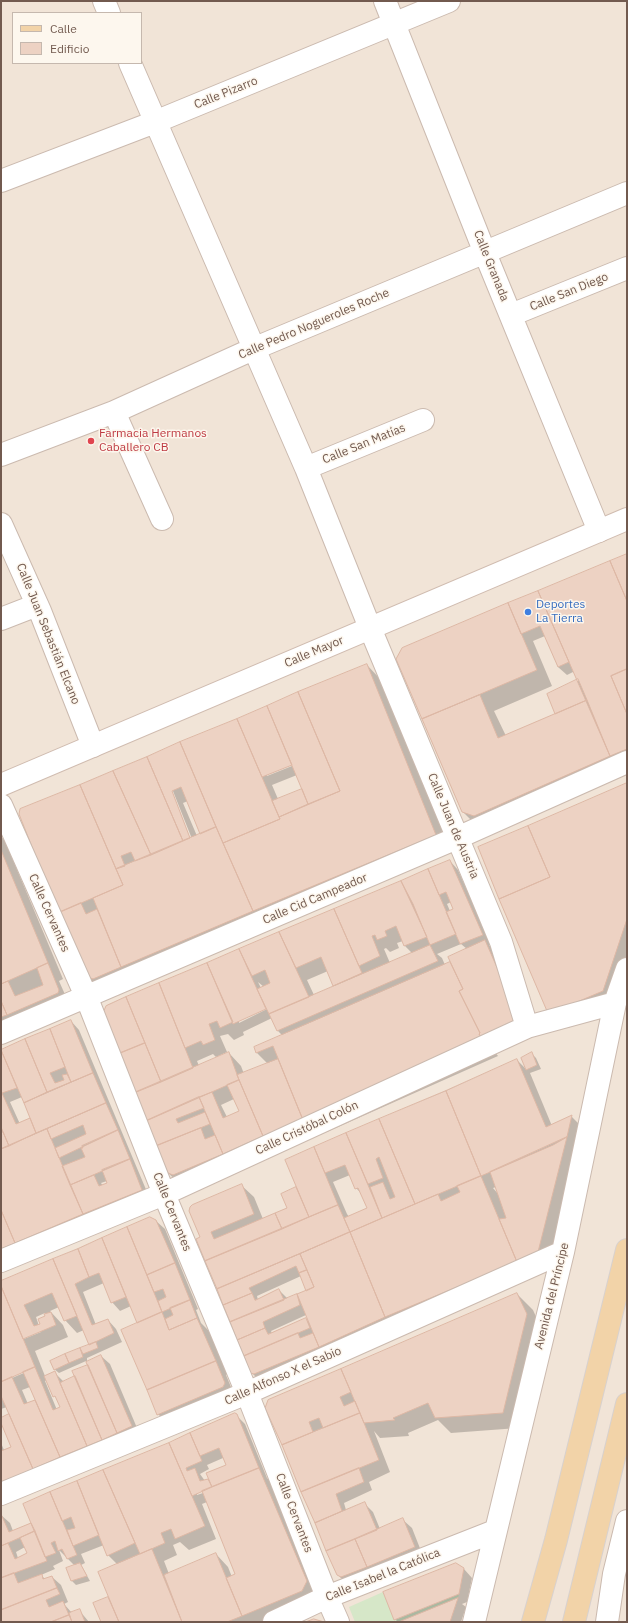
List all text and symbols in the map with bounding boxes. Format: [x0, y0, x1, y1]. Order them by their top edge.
legend [12, 12, 142, 64]
text: Calle [50, 21, 77, 36]
text: Edificio [50, 41, 89, 56]
street label: Calle Pizarro [192, 74, 260, 112]
street label: Calle Granada [470, 228, 512, 304]
street label: Calle San Diego [528, 270, 610, 314]
street label: Calle Pedro Nogueroles Roche [236, 286, 392, 362]
street label: Calle San Matías [320, 421, 408, 467]
place label: Farmacia Hermanos Caballero CB [99, 427, 207, 455]
marker: Farmacia Hermanos Caballero CB [86, 436, 96, 446]
street label: Calle Juan Sebastián Elcano [13, 561, 83, 707]
place label: Deportes La Tierra [536, 598, 585, 626]
marker: Deportes La Tierra [523, 607, 533, 617]
street label: Calle Mayor [282, 633, 346, 671]
street label: Calle Juan de Austria [424, 771, 482, 881]
street label: Calle Cid Campeador [260, 870, 370, 928]
street label: Calle Cervantes [25, 872, 73, 954]
street label: Calle Cristóbal Colón [253, 1098, 361, 1158]
street label: Calle Cervantes [150, 1170, 194, 1254]
street label: Avenida del Príncipe [532, 1241, 572, 1351]
street label: Calle Alfonso X el Sabio [222, 1344, 344, 1408]
street label: Calle Cervantes [272, 1471, 316, 1555]
street label: Calle Isabel la Católica [324, 1545, 442, 1605]

